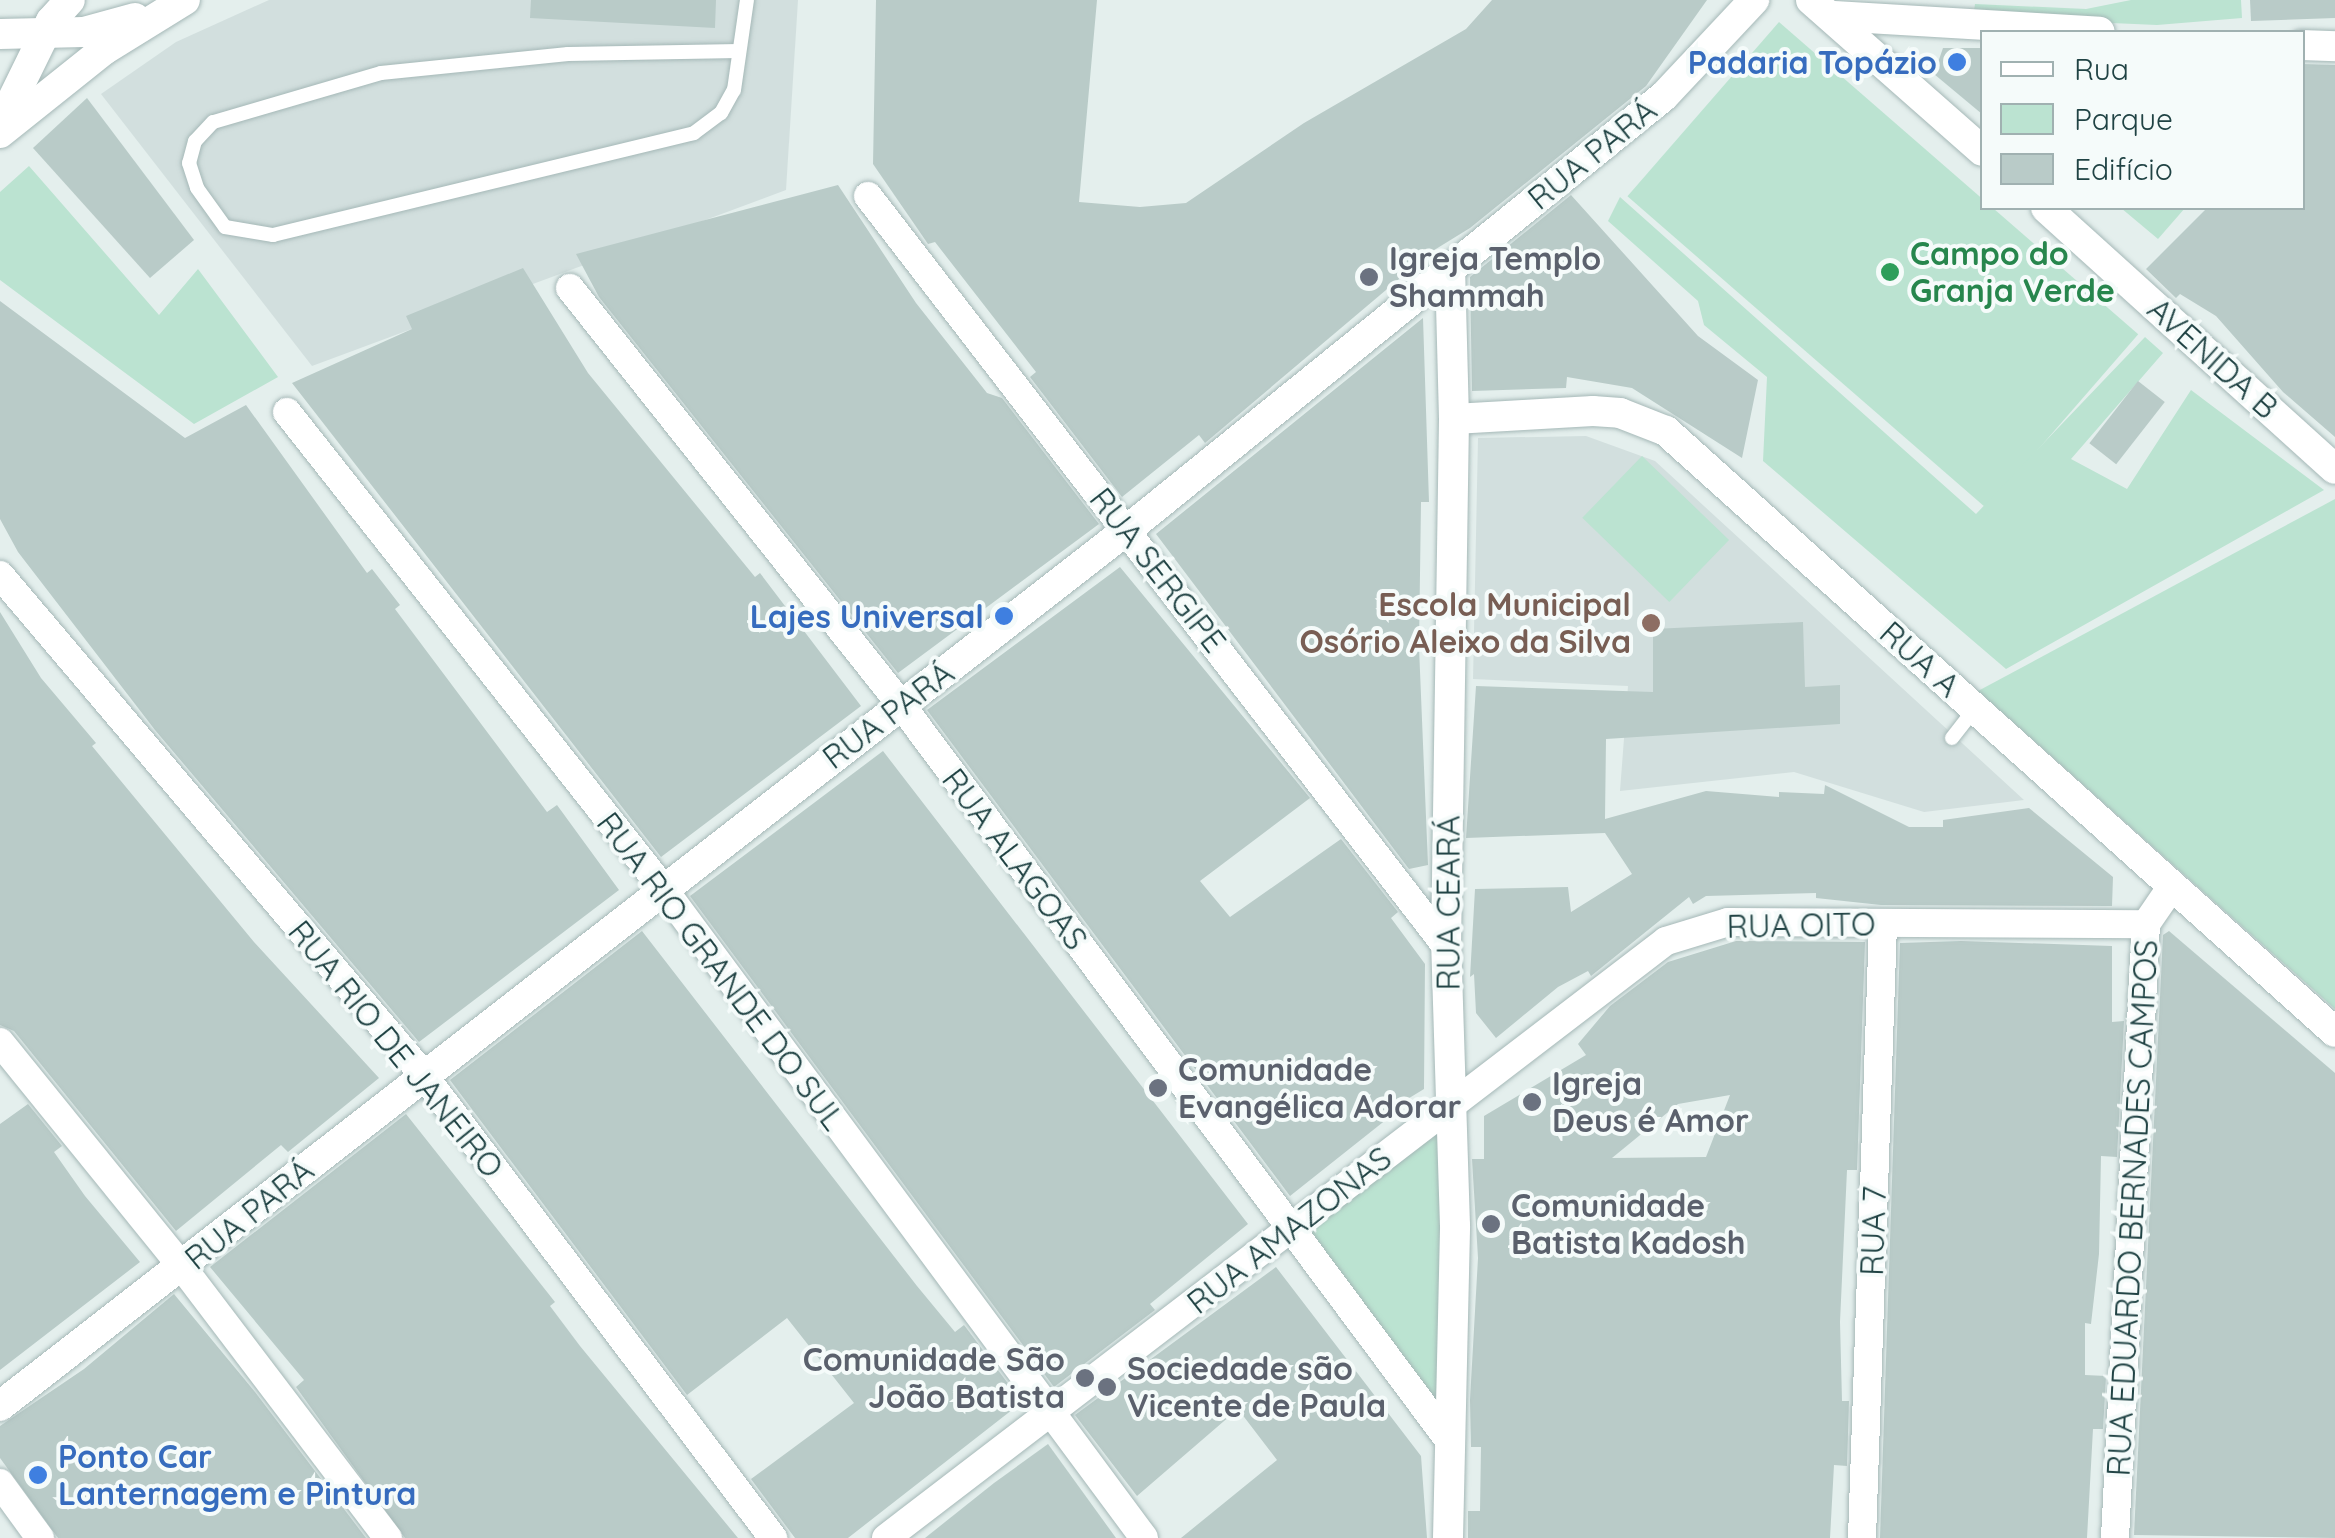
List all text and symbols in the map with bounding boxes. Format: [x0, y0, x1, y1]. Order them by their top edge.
legend [1980, 30, 2305, 210]
place label: Padaria Topázio [1688, 43, 1937, 81]
text: Rua [2074, 50, 2129, 88]
marker: Padaria Topázio [1946, 51, 1968, 73]
street label: RUA PARÁ [1520, 91, 1664, 217]
text: Parque [2074, 100, 2173, 138]
text: Edifício [2074, 150, 2173, 188]
place label: Campo do Granja Verde [1910, 235, 2115, 310]
place label: Igreja Templo Shammah [1389, 240, 1601, 315]
marker: Campo do Granja Verde [1879, 261, 1901, 283]
marker: Igreja Templo Shammah [1358, 266, 1380, 288]
street label: AVENIDA B [2140, 290, 2286, 426]
street label: RUA SERGIPE [1082, 480, 1234, 660]
place label: Escola Municipal Osório Aleixo da Silva [1300, 586, 1631, 661]
place label: Lajes Universal [750, 597, 984, 635]
marker: Lajes Universal [993, 605, 1015, 627]
marker: Escola Municipal Osório Aleixo da Silva [1640, 612, 1662, 634]
street label: RUA A [1872, 613, 1968, 705]
street label: RUA PARÁ [815, 653, 961, 777]
street label: RUA ALAGOAS [934, 761, 1096, 957]
street label: RUA RIO GRANDE DO SUL [589, 805, 853, 1137]
street label: RUA CEARÁ [1429, 815, 1467, 991]
street label: RUA OITO [1726, 905, 1876, 945]
street label: RUA RIO DE JANEIRO [281, 913, 511, 1185]
street label: RUA EDUARDO BERNADES CAMPOS [2099, 939, 2165, 1477]
place label: Comunidade Evangélica Adorar [1178, 1051, 1461, 1126]
place label: Igreja Deus é Amor [1552, 1065, 1749, 1140]
marker: Comunidade Evangélica Adorar [1147, 1077, 1169, 1099]
marker: Igreja Deus é Amor [1521, 1091, 1543, 1113]
street label: RUA AMAZONAS [1179, 1139, 1399, 1321]
street label: RUA PARÁ [177, 1151, 321, 1277]
street label: RUA 7 [1852, 1186, 1894, 1276]
place label: Comunidade Batista Kadosh [1511, 1187, 1746, 1262]
marker: Comunidade Batista Kadosh [1480, 1213, 1502, 1235]
place label: Comunidade São João Batista [803, 1341, 1065, 1416]
place label: Sociedade são Vicente de Paula [1127, 1350, 1386, 1425]
marker: Comunidade São João Batista [1074, 1367, 1096, 1389]
marker: Sociedade são Vicente de Paula [1096, 1376, 1118, 1398]
place label: Ponto Car Lanternagem e Pintura [58, 1438, 416, 1513]
marker: Ponto Car Lanternagem e Pintura [27, 1464, 49, 1486]

